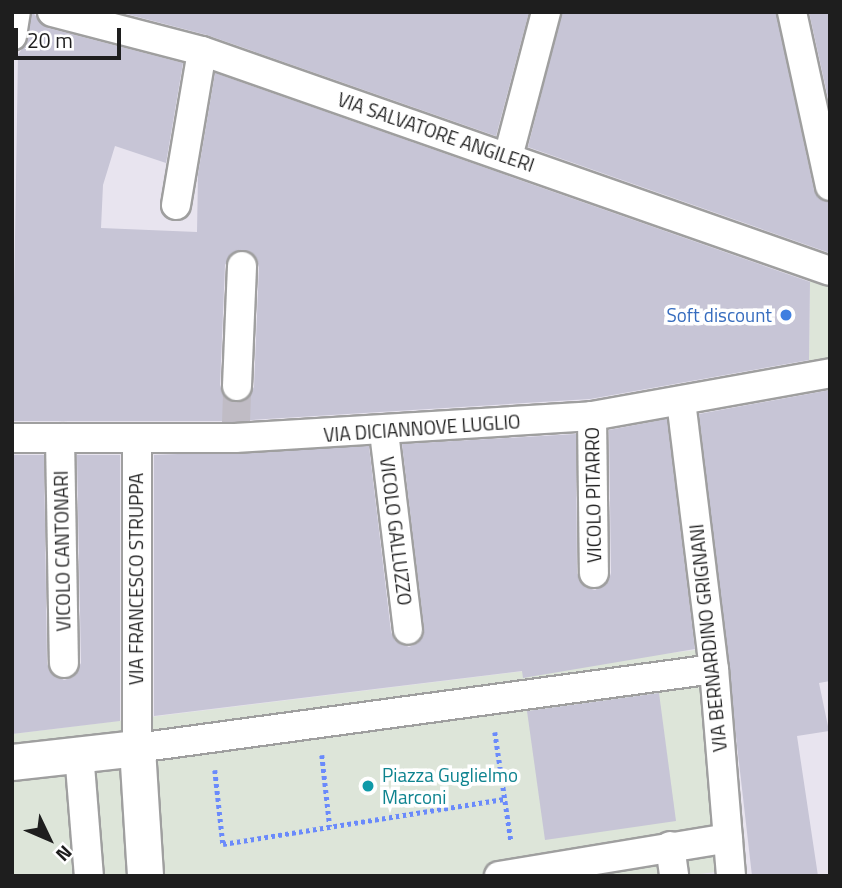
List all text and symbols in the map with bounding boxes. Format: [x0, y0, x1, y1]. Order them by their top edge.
scale bar [18, 14, 124, 58]
text: 20 m [27, 24, 73, 56]
street label: VIA SALVATORE ANGILERI [335, 88, 537, 176]
place label: Soft discount [666, 304, 772, 326]
marker: Soft discount [778, 307, 794, 323]
street label: VIA DICIANNOVE LUGLIO [323, 410, 521, 446]
street label: VICOLO PITARRO [580, 427, 606, 563]
street label: VICOLO GALLUZZO [376, 455, 416, 607]
street label: VICOLO CANTONARI [49, 470, 75, 632]
street label: VIA FRANCESCO STRUPPA [125, 473, 147, 685]
street label: VIA BERNARDINO GRIGNANI [685, 523, 731, 753]
place label: Piazza Guglielmo Marconi [382, 764, 518, 808]
marker: Piazza Guglielmo Marconi [360, 778, 376, 794]
north arrow [14, 804, 84, 874]
text: N [49, 839, 79, 869]

